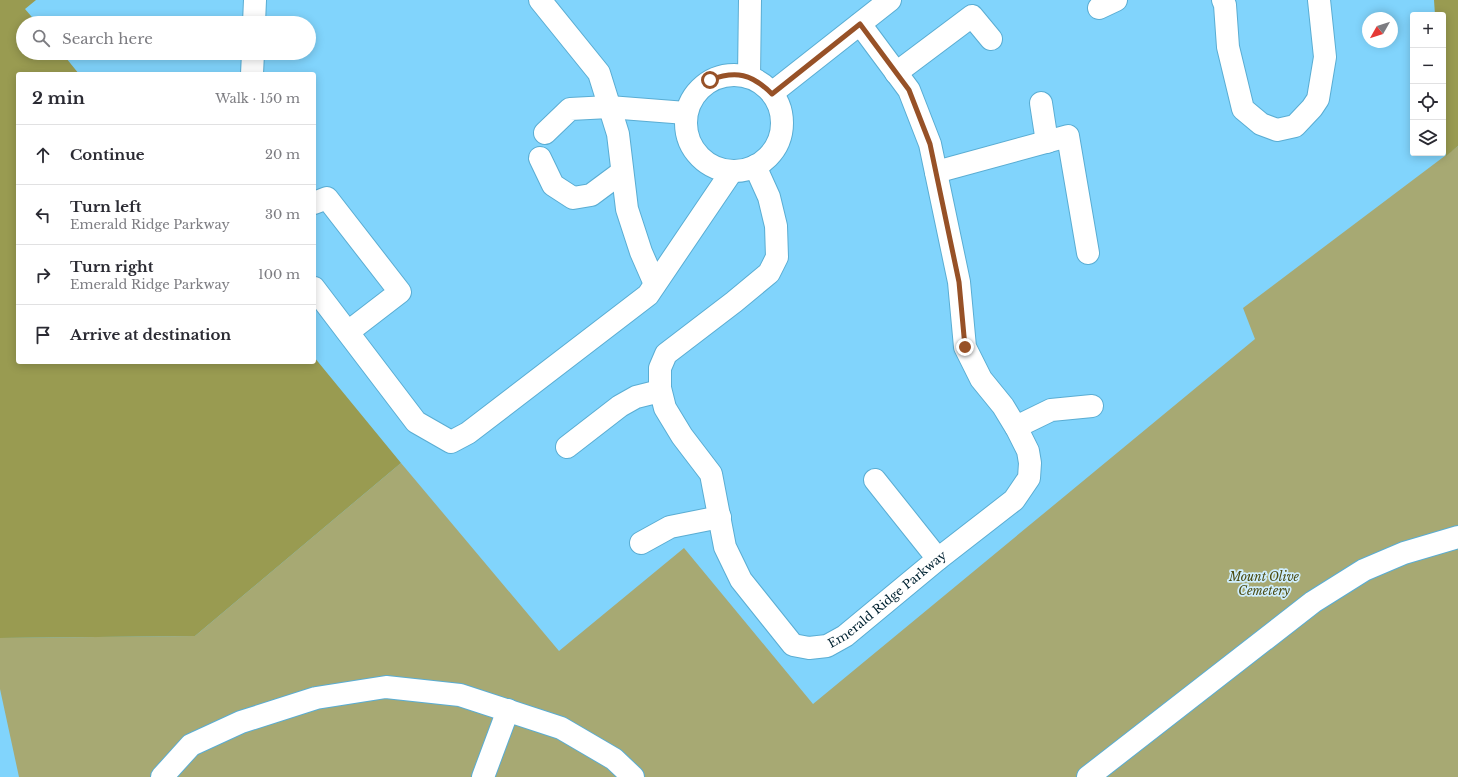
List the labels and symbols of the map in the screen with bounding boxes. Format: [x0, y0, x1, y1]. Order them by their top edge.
north arrow [1362, 12, 1398, 48]
route start [701, 71, 719, 89]
route end [956, 338, 974, 356]
street label: Emerald Ridge Parkway [825, 547, 949, 651]
park label: Mount Olive Cemetery [1228, 569, 1300, 598]

